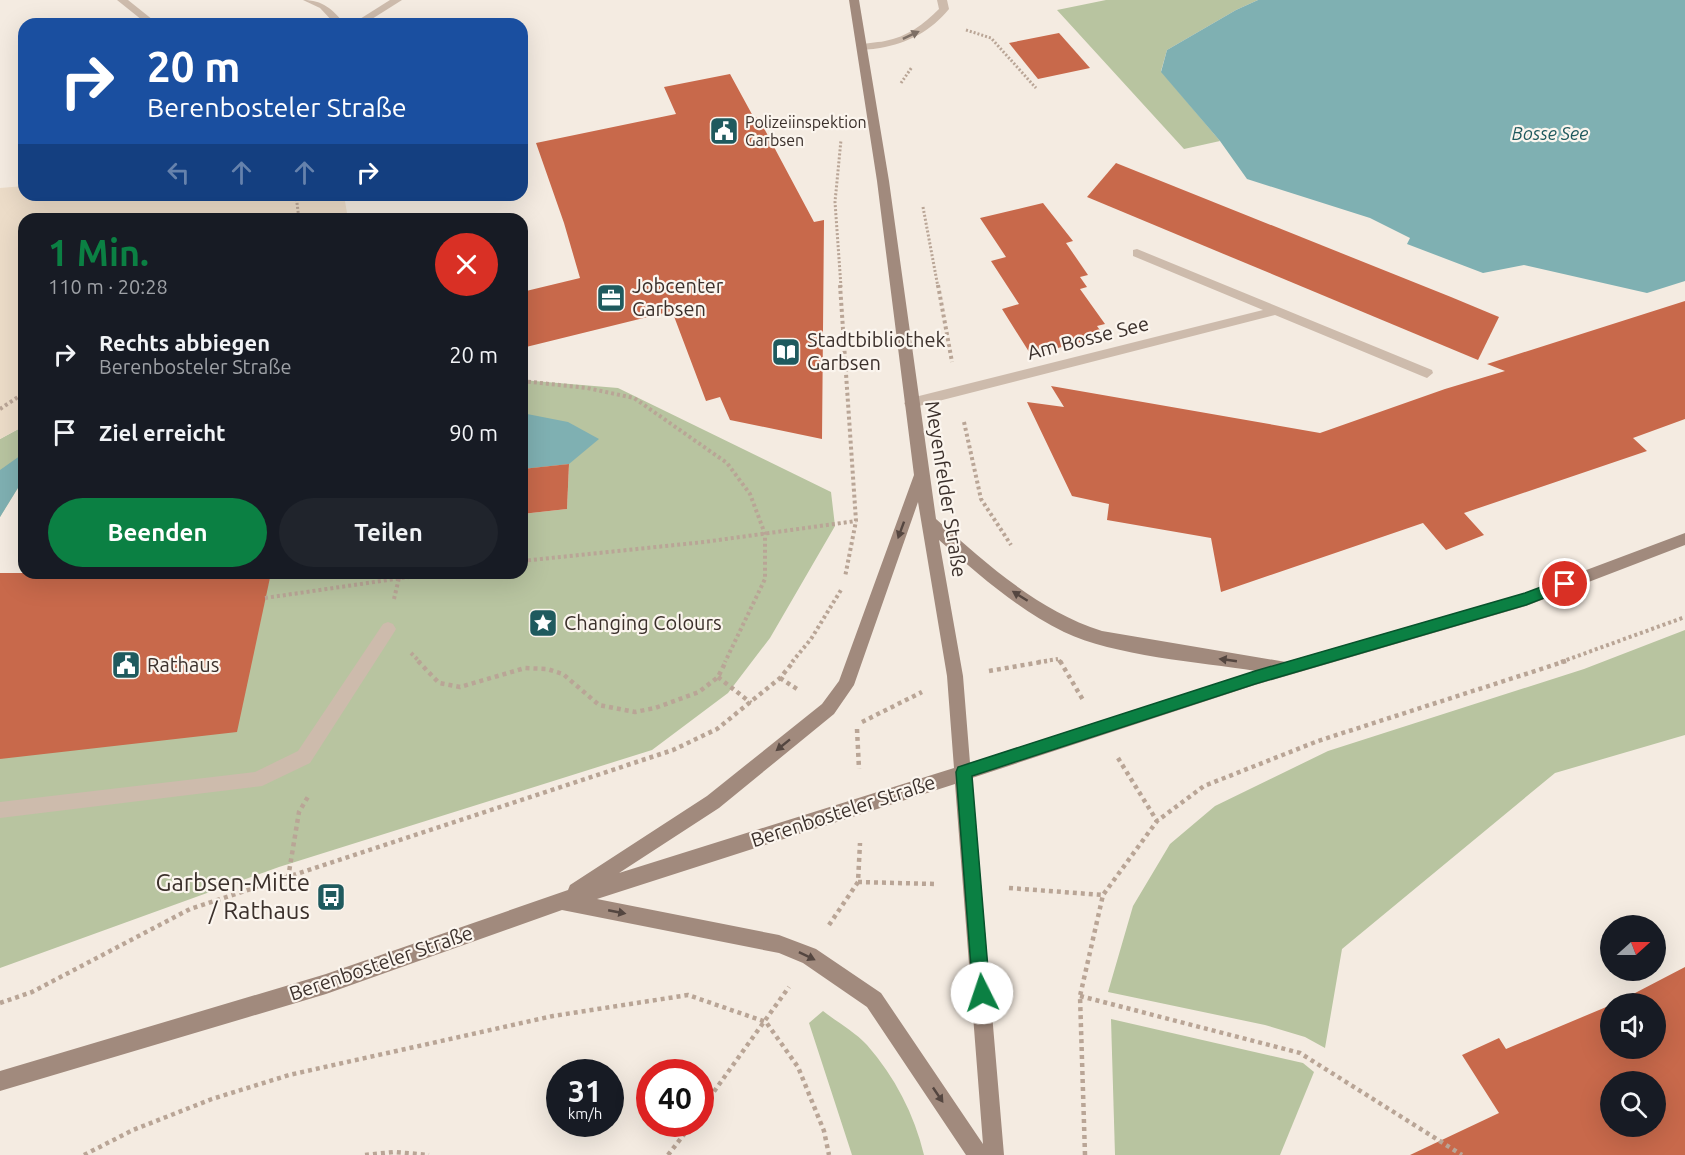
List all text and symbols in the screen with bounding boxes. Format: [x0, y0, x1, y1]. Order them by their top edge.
one-way arrow [903, 30, 920, 39]
icon: right [48, 42, 126, 120]
text: 20 m [147, 43, 241, 90]
text: Berenbosteler Straße [147, 92, 407, 122]
place label: Polizeiinspektion Garbsen [745, 113, 867, 149]
public building icon: Polizeiinspektion Garbsen [708, 115, 740, 147]
water label: Bosse See [1512, 123, 1588, 143]
icon: left [162, 156, 195, 189]
icon: ahead [225, 156, 258, 189]
icon: ahead [288, 156, 321, 189]
icon: right [351, 156, 384, 189]
text: 1 Min. [48, 232, 149, 273]
button: close [435, 233, 498, 296]
place label: Jobcenter Garbsen [632, 274, 724, 320]
text: 110 m · 20:28 [48, 275, 168, 298]
office icon: Jobcenter Garbsen [595, 282, 627, 314]
street label: Am Bosse See [1025, 311, 1151, 364]
place label: Stadtbibliothek Garbsen [807, 328, 946, 374]
text: Rechts abbiegen [99, 330, 270, 355]
library icon: Stadtbibliothek Garbsen [770, 336, 802, 368]
icon: right [48, 338, 81, 371]
text: 20 m [449, 342, 498, 367]
text: Berenbosteler Straße [99, 355, 291, 378]
street label: Meyenfelder Straße [921, 399, 972, 579]
icon: arrive [48, 416, 81, 449]
text: Ziel erreicht [99, 420, 226, 445]
text: 90 m [449, 420, 498, 445]
button: Beenden [48, 498, 267, 567]
button: Teilen [279, 498, 498, 567]
one-way arrow [895, 521, 905, 539]
pin [1539, 558, 1590, 609]
icon: arrive [1548, 567, 1581, 600]
one-way arrow [1011, 591, 1028, 602]
place icon: Changing Colours [527, 607, 559, 639]
place label: Changing Colours [564, 611, 722, 634]
public building icon: Rathaus [110, 649, 142, 681]
place label: Rathaus [147, 653, 219, 676]
one-way arrow [1219, 655, 1238, 664]
one-way arrow [775, 739, 791, 752]
street label: Berenbosteler Straße [748, 770, 938, 851]
place label: Garbsen-Mitte / Rathaus [156, 869, 310, 924]
bus stop icon: Garbsen-Mitte / Rathaus [315, 881, 347, 913]
one-way arrow [608, 908, 627, 917]
north arrow [1600, 915, 1666, 981]
map controls [1600, 915, 1666, 1137]
street label: Berenbosteler Straße [286, 920, 476, 1005]
one-way arrow [798, 951, 815, 960]
position arrow [950, 961, 1014, 1025]
button: sound [1600, 993, 1666, 1059]
speed limit sign: 40 [636, 1059, 714, 1137]
button: search [1600, 1071, 1666, 1137]
text: 31 [568, 1074, 602, 1108]
one-way arrow [932, 1087, 943, 1103]
text: km/h [568, 1105, 602, 1122]

